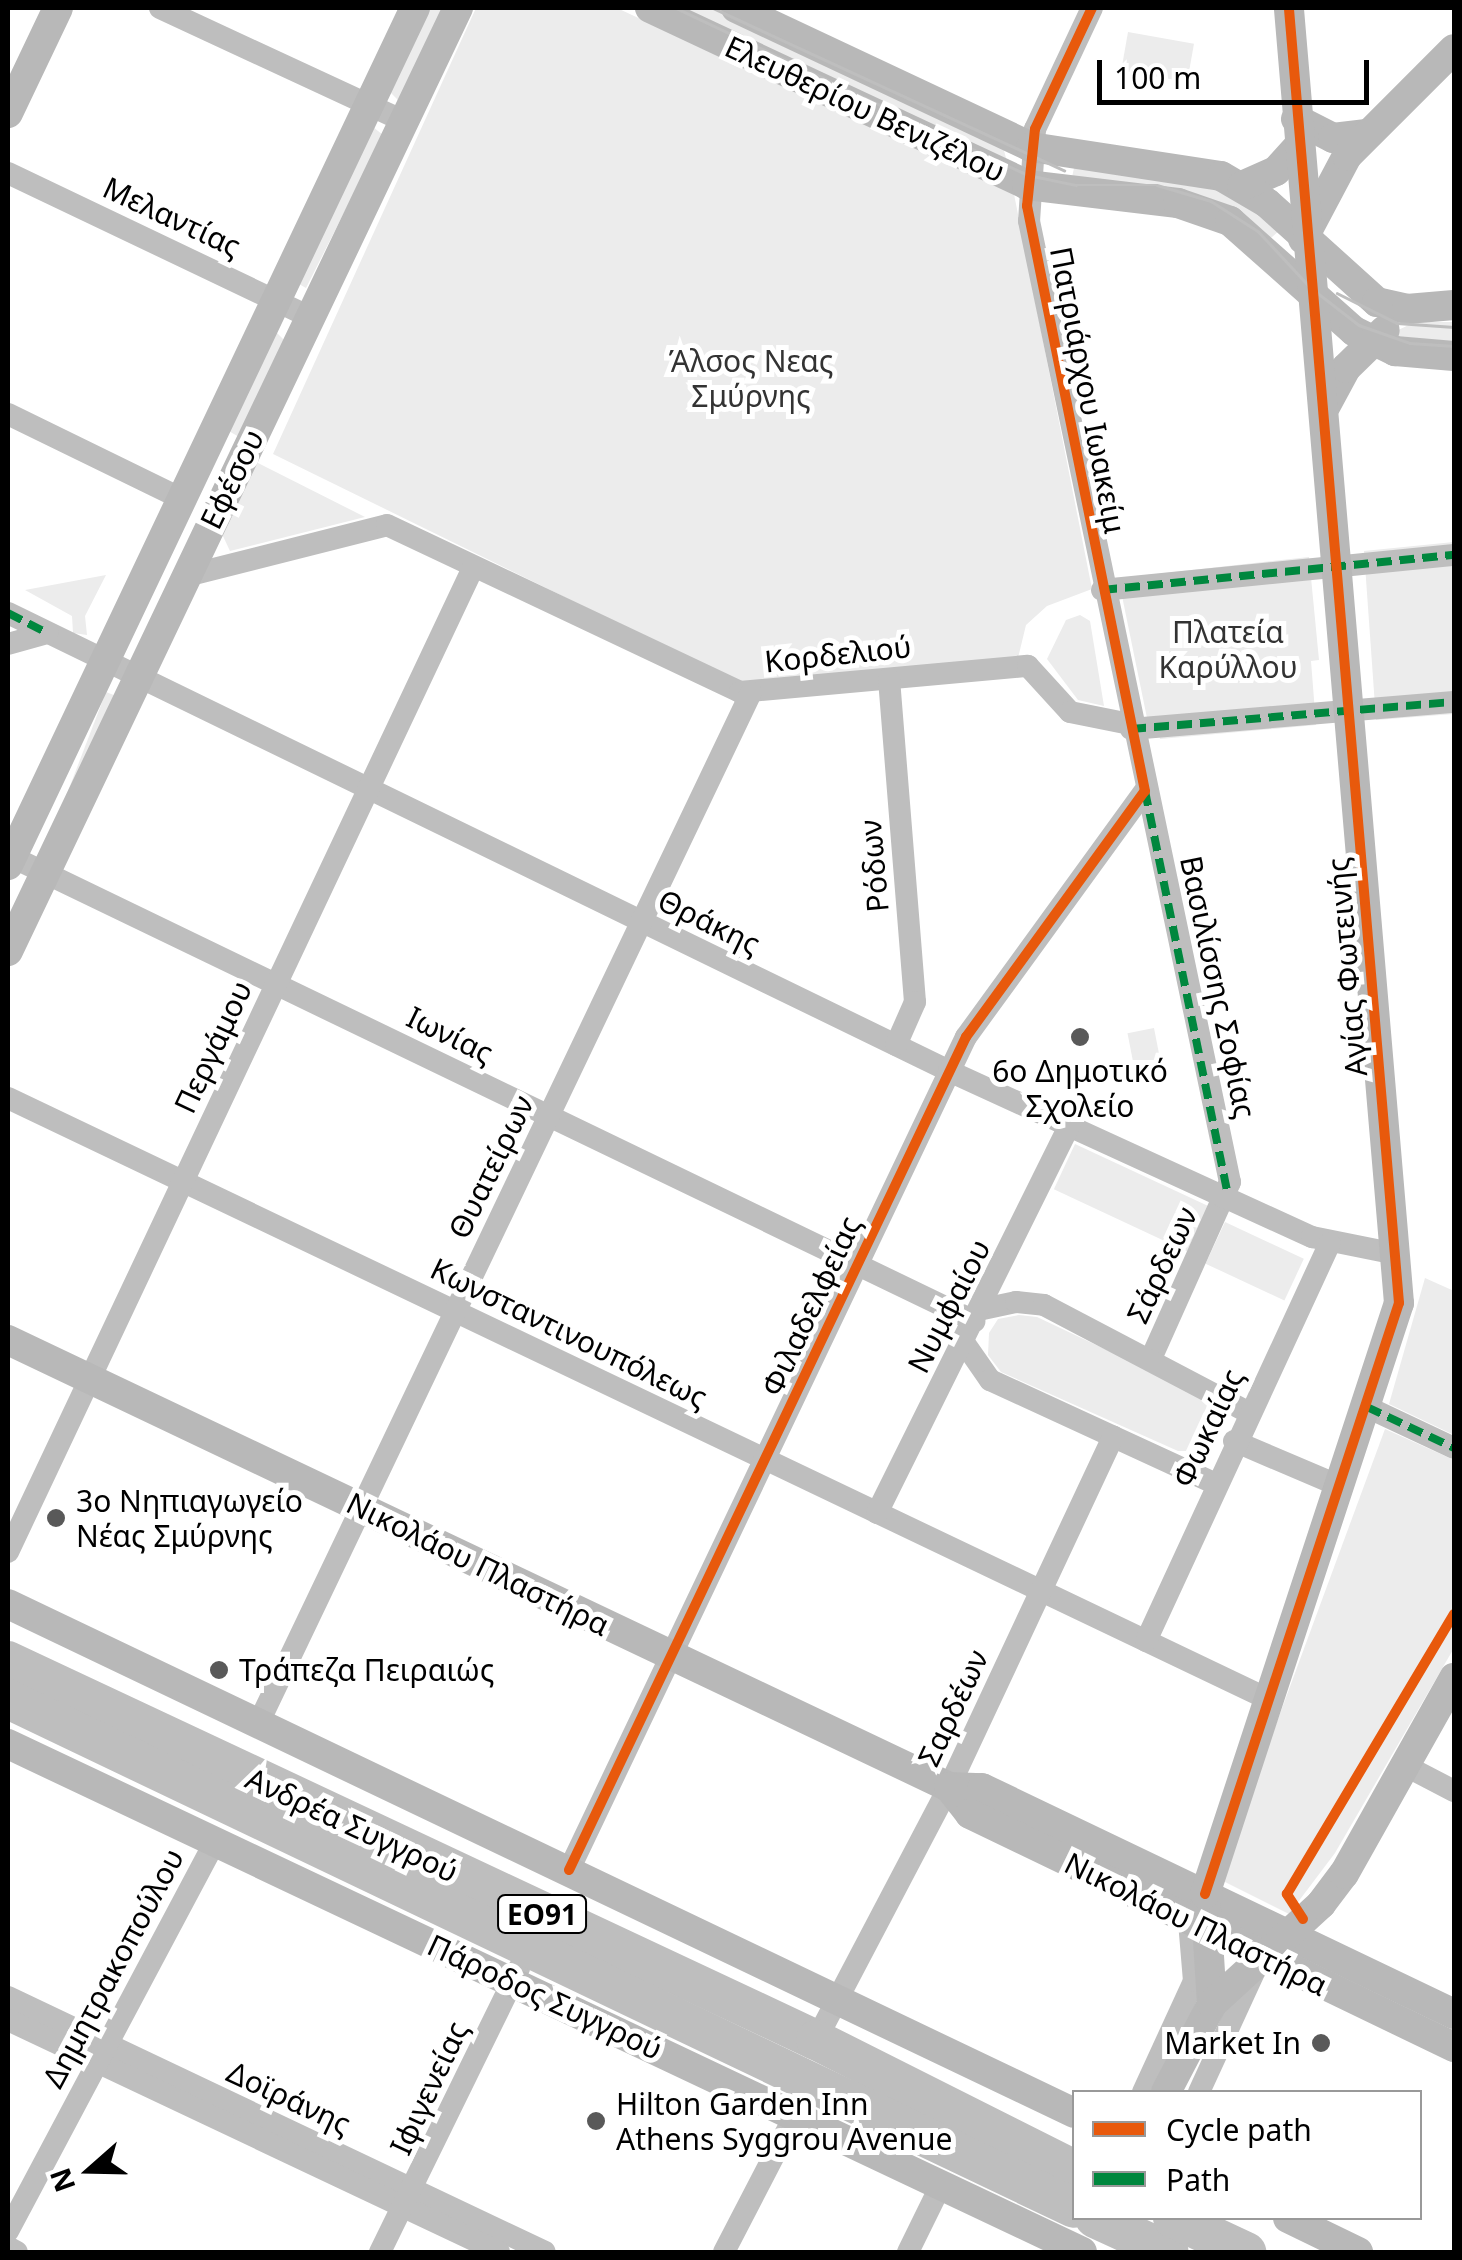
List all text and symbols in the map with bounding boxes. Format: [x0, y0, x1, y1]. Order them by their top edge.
street label: Ελευθερίου Βενιζέλου [719, 28, 1011, 190]
scale bar [1102, 40, 1374, 102]
text: 100 m [1114, 57, 1201, 98]
street label: Μελαντίας [97, 169, 247, 265]
street label: Πατριάρχου Ιωακείμ [1043, 244, 1133, 536]
park label: Άλσος Νεας Σμύρνης [669, 343, 833, 414]
street label: Εφέσου [193, 423, 271, 535]
park label: Πλατεία Καρύλλου [1158, 614, 1298, 684]
street label: Κορδελιού [763, 628, 913, 680]
street label: Ρόδων [852, 818, 896, 914]
street label: Βασιλίσσης Σοφίας [1173, 852, 1263, 1122]
street label: Αγίας Φωτεινής [1319, 856, 1375, 1078]
street label: Θράκης [652, 882, 766, 962]
street label: Περγάμου [167, 975, 259, 1119]
street label: Ιωνίας [401, 999, 499, 1071]
marker: 6ο Δημοτικό Σχολείο [1069, 1026, 1091, 1048]
place label: 6ο Δημοτικό Σχολείο [992, 1053, 1168, 1124]
street label: Θυατείρων [441, 1090, 541, 1244]
street label: Σάρδεων [1119, 1201, 1205, 1329]
street label: Φιλαδελφείας [754, 1210, 868, 1402]
street label: Νυμφαίου [900, 1233, 998, 1379]
street label: Κωνσταντινουπόλεως [425, 1250, 713, 1416]
street label: Φωκαίας [1165, 1363, 1251, 1493]
place label: 3ο Νηπιαγωγείο Νέας Σμύρνης [76, 1483, 303, 1554]
street label: Νικολάου Πλαστήρα [341, 1485, 615, 1643]
marker: 3ο Νηπιαγωγείο Νέας Σμύρνης [45, 1507, 67, 1529]
street label: Σαρδέων [910, 1644, 996, 1772]
place label: Τράπεζα Πειραιώς [239, 1652, 494, 1688]
marker: Τράπεζα Πειραιώς [208, 1659, 230, 1681]
street label: Ανδρέα Συγγρού [240, 1760, 464, 1890]
street label: Δημητρακοπούλου [35, 1842, 191, 2094]
street label: Νικολάου Πλαστήρα [1059, 1845, 1333, 2003]
road number: ΕΟ91 [497, 1891, 587, 1937]
street label: Πάροδος Συγγρού [422, 1927, 668, 2067]
street label: Ιφιγενείας [383, 2016, 475, 2160]
place label: Market In [1164, 2025, 1301, 2061]
marker: Market In [1310, 2032, 1332, 2054]
street label: Δοϊράνης [222, 2054, 356, 2142]
place label: Hilton Garden Inn Athens Syggrou Avenue [616, 2086, 952, 2156]
legend [1072, 2090, 1422, 2220]
text: Cycle path [1166, 2109, 1312, 2150]
marker: Hilton Garden Inn Athens Syggrou Avenue [585, 2110, 607, 2132]
north arrow [40, 2120, 140, 2220]
text: Path [1166, 2159, 1230, 2200]
text: N [40, 2163, 84, 2197]

